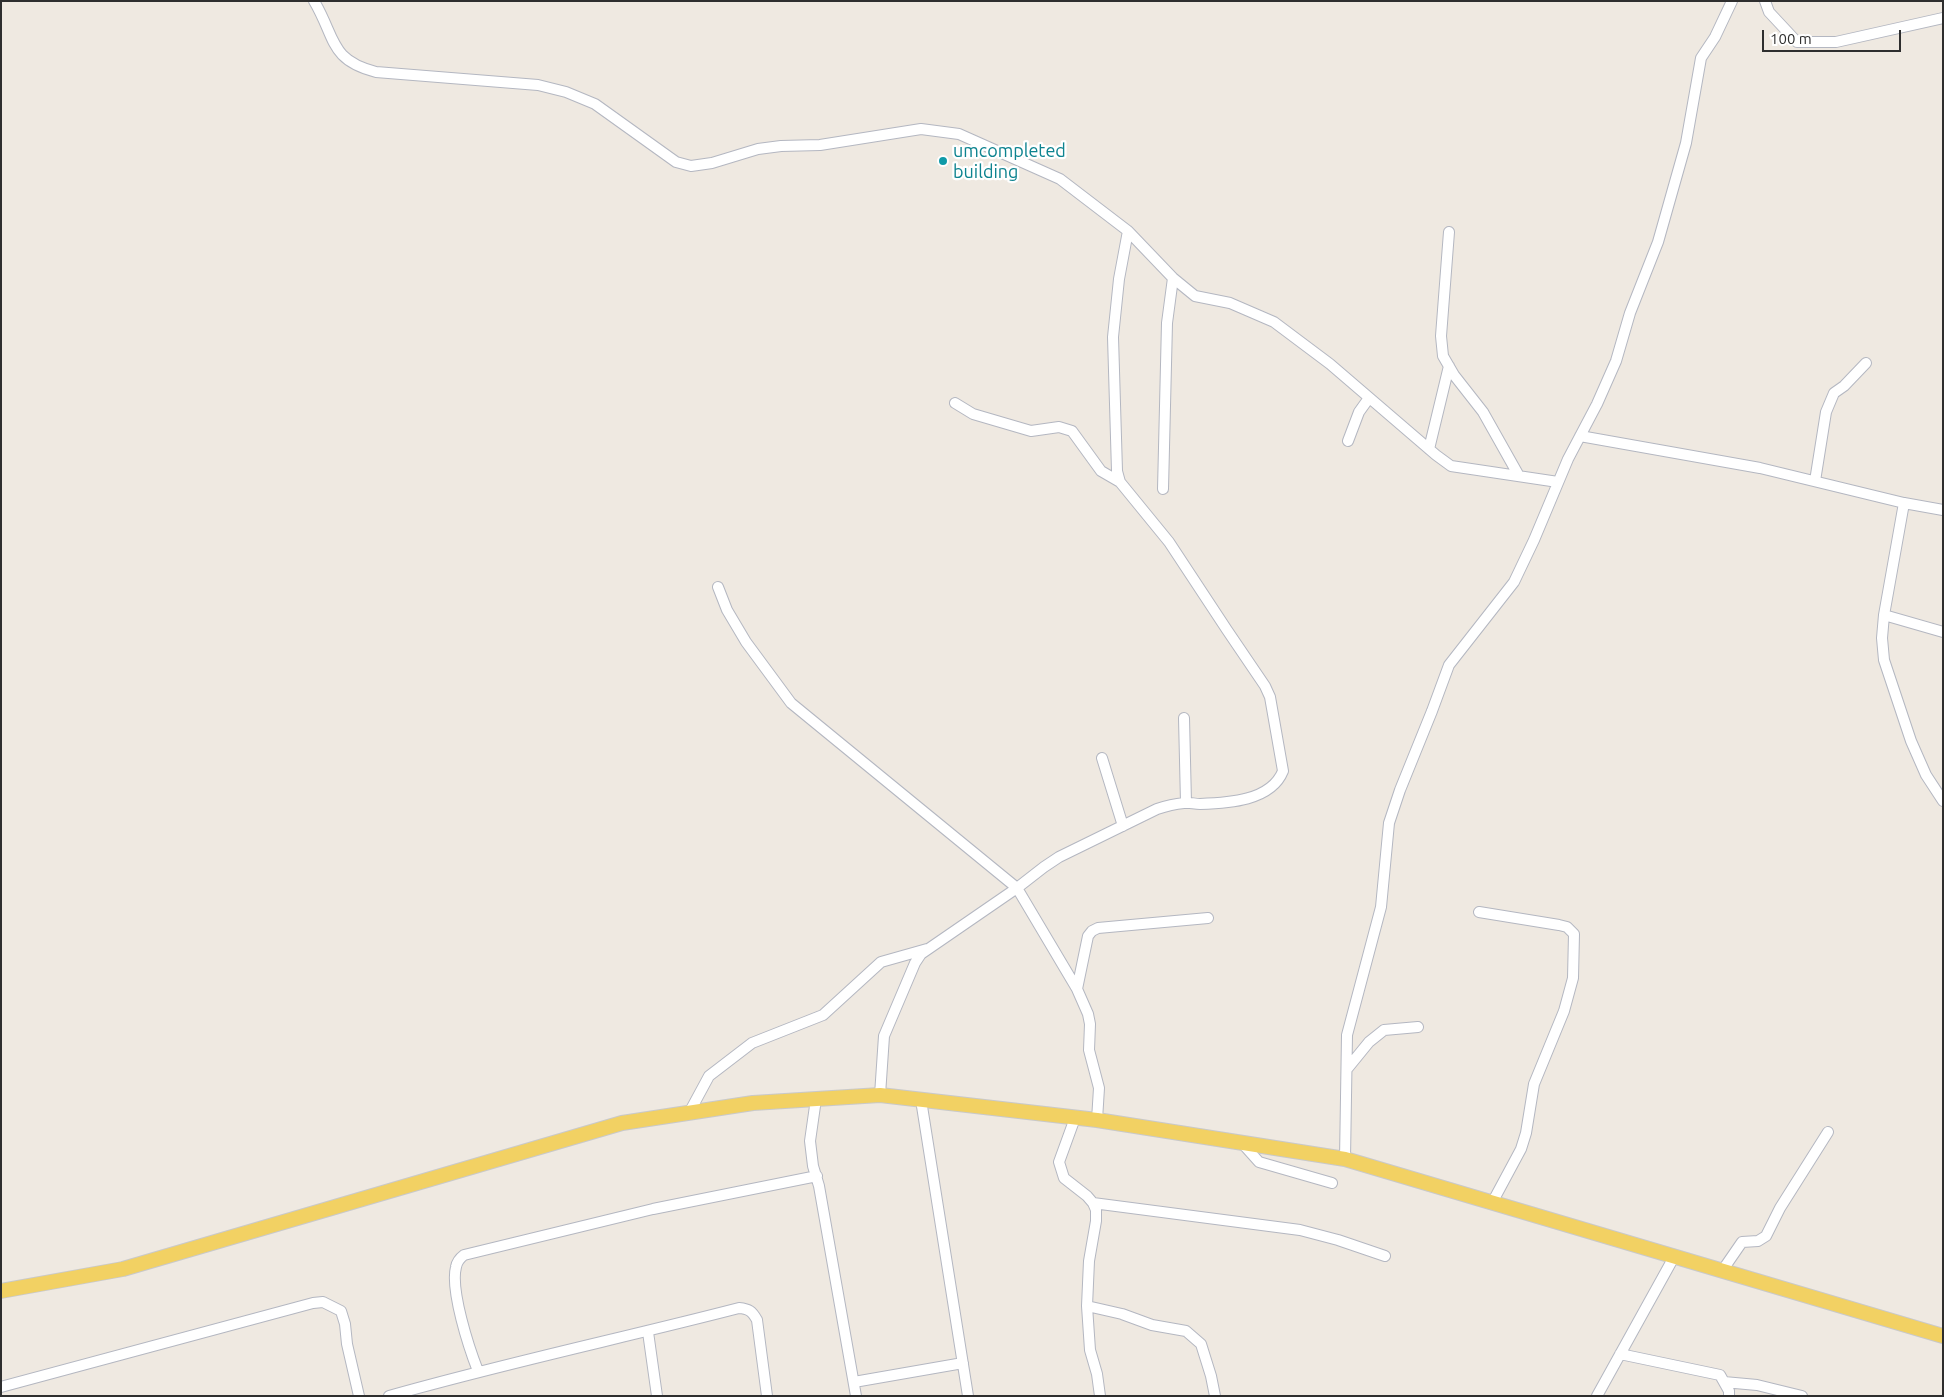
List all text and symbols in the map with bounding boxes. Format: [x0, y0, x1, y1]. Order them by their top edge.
scale bar [1764, 20, 1903, 52]
text: 100 m [1770, 30, 1812, 47]
place label: umcompleted building [953, 140, 1066, 182]
marker: umcompleted building [937, 155, 949, 167]

